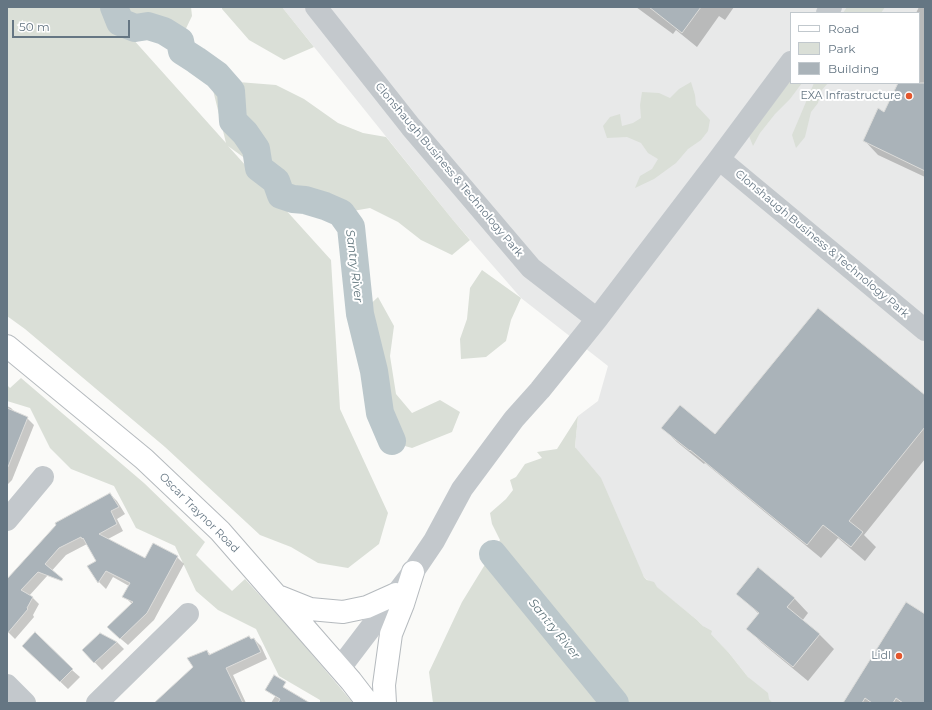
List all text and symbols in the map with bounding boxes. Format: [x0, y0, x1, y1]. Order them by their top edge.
scale bar [14, 12, 132, 38]
legend [790, 12, 920, 84]
text: 50 m [19, 19, 50, 34]
text: Road [828, 21, 859, 36]
text: Park [828, 41, 855, 56]
text: Building [828, 61, 879, 76]
street label: Clonshaugh Business & Technology Park [372, 80, 526, 260]
place label: EXA Infrastructure [800, 89, 901, 103]
marker: EXA Infrastructure [904, 91, 914, 101]
street label: Clonshaugh Business & Technology Park [732, 167, 912, 321]
water label: Santry River [342, 229, 366, 303]
street label: Oscar Traynor Road [156, 470, 242, 556]
water label: Santry River [525, 596, 583, 662]
place label: Lidl [871, 649, 891, 663]
marker: Lidl [894, 651, 904, 661]

